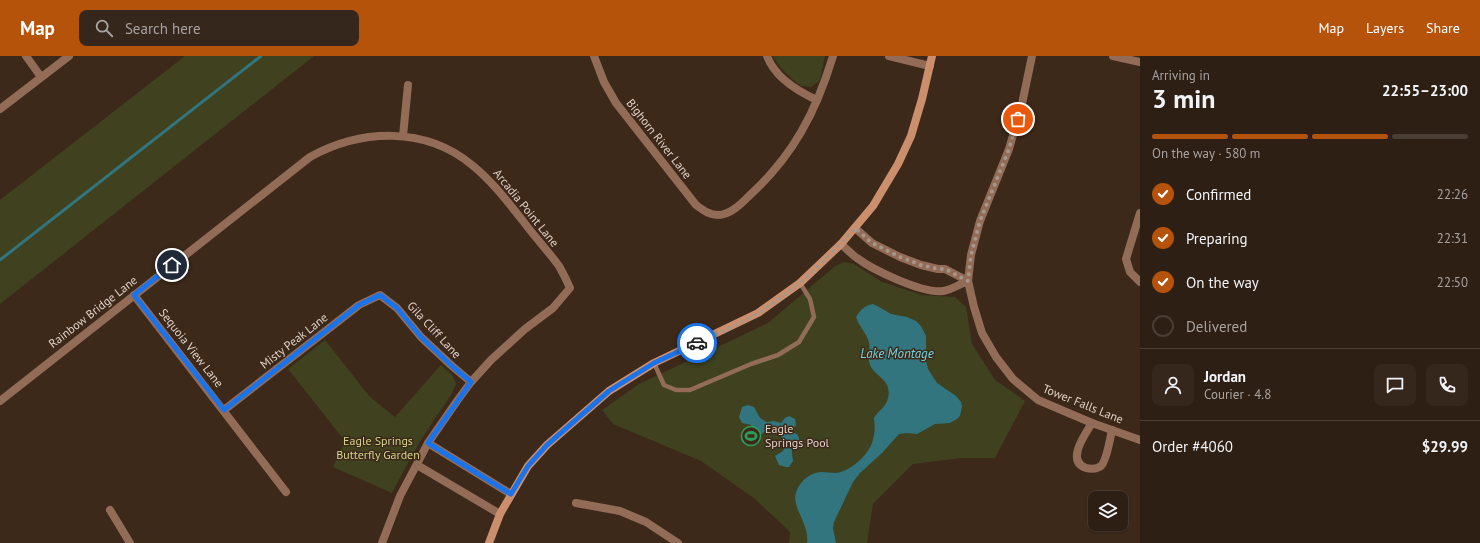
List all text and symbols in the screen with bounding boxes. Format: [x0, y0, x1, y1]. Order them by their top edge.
search box [79, 10, 359, 46]
text: Map [20, 16, 55, 40]
icon: search [93, 17, 115, 39]
text: Search here [125, 19, 201, 38]
text: Map [1318, 19, 1344, 37]
text: Layers [1366, 19, 1404, 37]
text: Share [1426, 19, 1460, 37]
text: Arriving in [1152, 67, 1210, 84]
text: 22:55–23:00 [1382, 81, 1468, 100]
text: 3 min [1152, 82, 1215, 115]
street label: Bighorn River Lane [623, 96, 695, 182]
pin [1001, 102, 1035, 136]
icon: bag [1007, 108, 1029, 130]
text: On the way · 580 m [1152, 145, 1260, 162]
street label: Arcadia Point Lane [490, 166, 562, 250]
icon: check [1152, 183, 1174, 205]
text: Confirmed [1186, 185, 1251, 204]
text: 22:26 [1437, 186, 1468, 203]
icon: check [1152, 227, 1174, 249]
text: Preparing [1186, 229, 1248, 248]
text: 22:31 [1437, 230, 1468, 247]
pin [155, 248, 189, 282]
icon: home [161, 254, 183, 276]
icon: check [1152, 271, 1174, 293]
street label: Rainbow Bridge Lane [45, 272, 140, 351]
text: On the way [1186, 273, 1259, 292]
text: 22:50 [1437, 274, 1468, 291]
street label: Gila Cliff Lane [404, 298, 464, 361]
street label: Sequoia View Lane [156, 305, 227, 390]
street label: Misty Peak Lane [257, 310, 330, 372]
text: Delivered [1186, 317, 1247, 336]
courier [677, 323, 717, 363]
icon: car [686, 332, 708, 354]
water label: Lake Montage [860, 345, 934, 362]
button: person [1152, 364, 1194, 406]
button: chat [1374, 364, 1416, 406]
button: phone [1426, 364, 1468, 406]
text: Jordan [1204, 367, 1246, 386]
street label: Tower Falls Lane [1041, 381, 1126, 427]
text: Courier · 4.8 [1204, 386, 1271, 403]
place label: Eagle Springs Pool [765, 421, 830, 450]
sports icon: Eagle Springs Pool [740, 425, 762, 447]
park label: Eagle Springs Butterfly Garden [336, 433, 420, 462]
text: Order #4060 [1152, 437, 1233, 456]
text: $29.99 [1422, 437, 1468, 456]
map controls [1088, 491, 1128, 531]
button: layers [1088, 491, 1128, 531]

